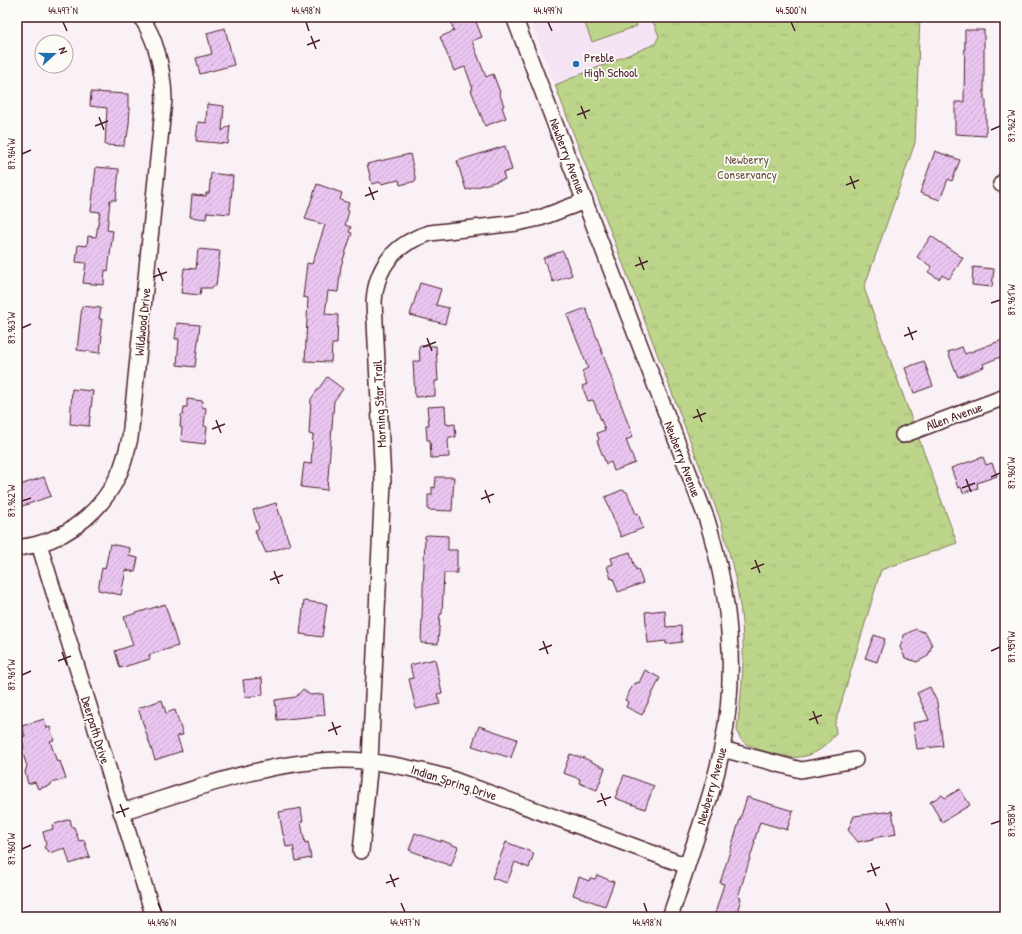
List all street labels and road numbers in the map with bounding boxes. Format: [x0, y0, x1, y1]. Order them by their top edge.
street label: Newberry Avenue [545, 115, 591, 197]
street label: Wildwood Drive [129, 287, 155, 357]
street label: Morning Star Trail [368, 359, 390, 448]
street label: Allen Avenue [923, 397, 985, 435]
street label: Newberry Avenue [660, 418, 706, 500]
street label: Deerpath Drive [77, 694, 115, 766]
street label: Newberry Avenue [691, 745, 731, 827]
street label: Indian Spring Drive [409, 760, 499, 804]

